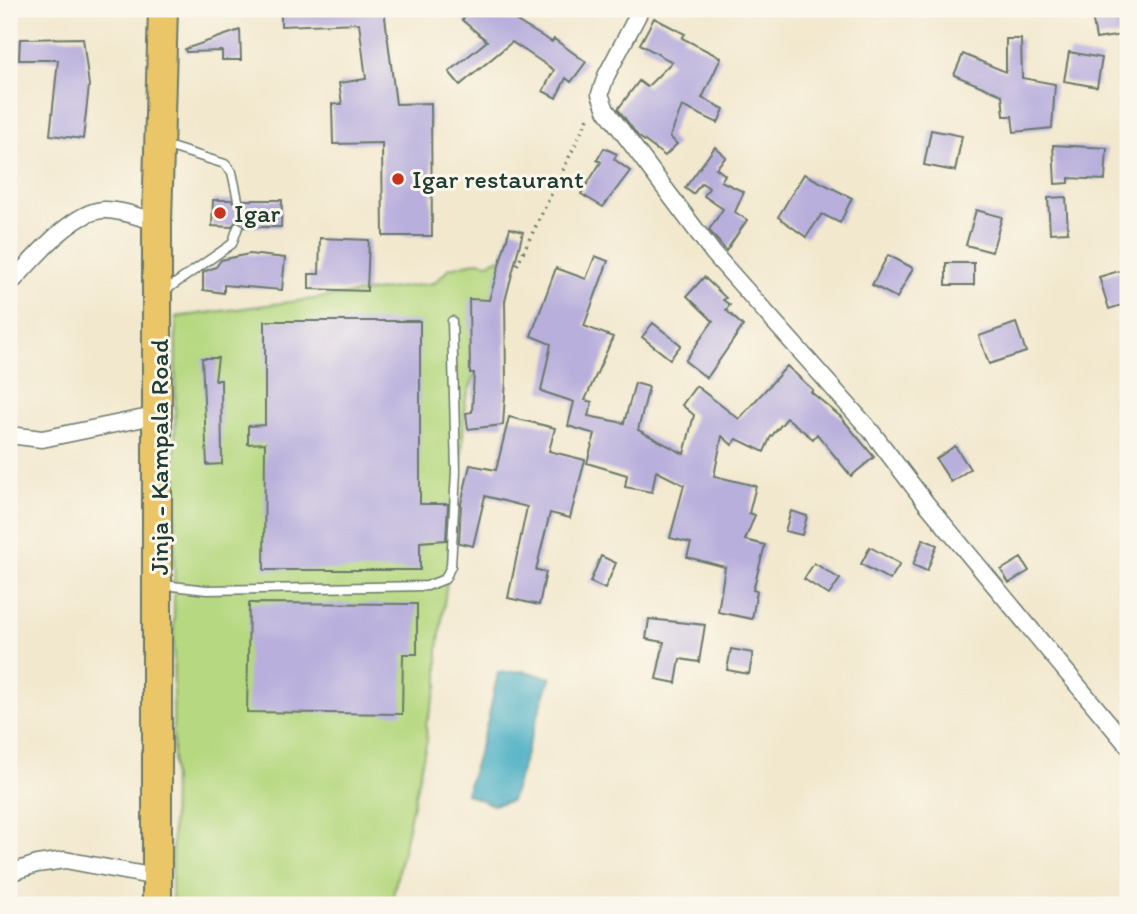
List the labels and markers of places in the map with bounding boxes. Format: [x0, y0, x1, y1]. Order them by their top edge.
place label: Igar restaurant [412, 163, 584, 195]
marker: Igar restaurant [390, 171, 406, 187]
place label: Igar [234, 197, 281, 229]
marker: Igar [212, 205, 228, 221]

